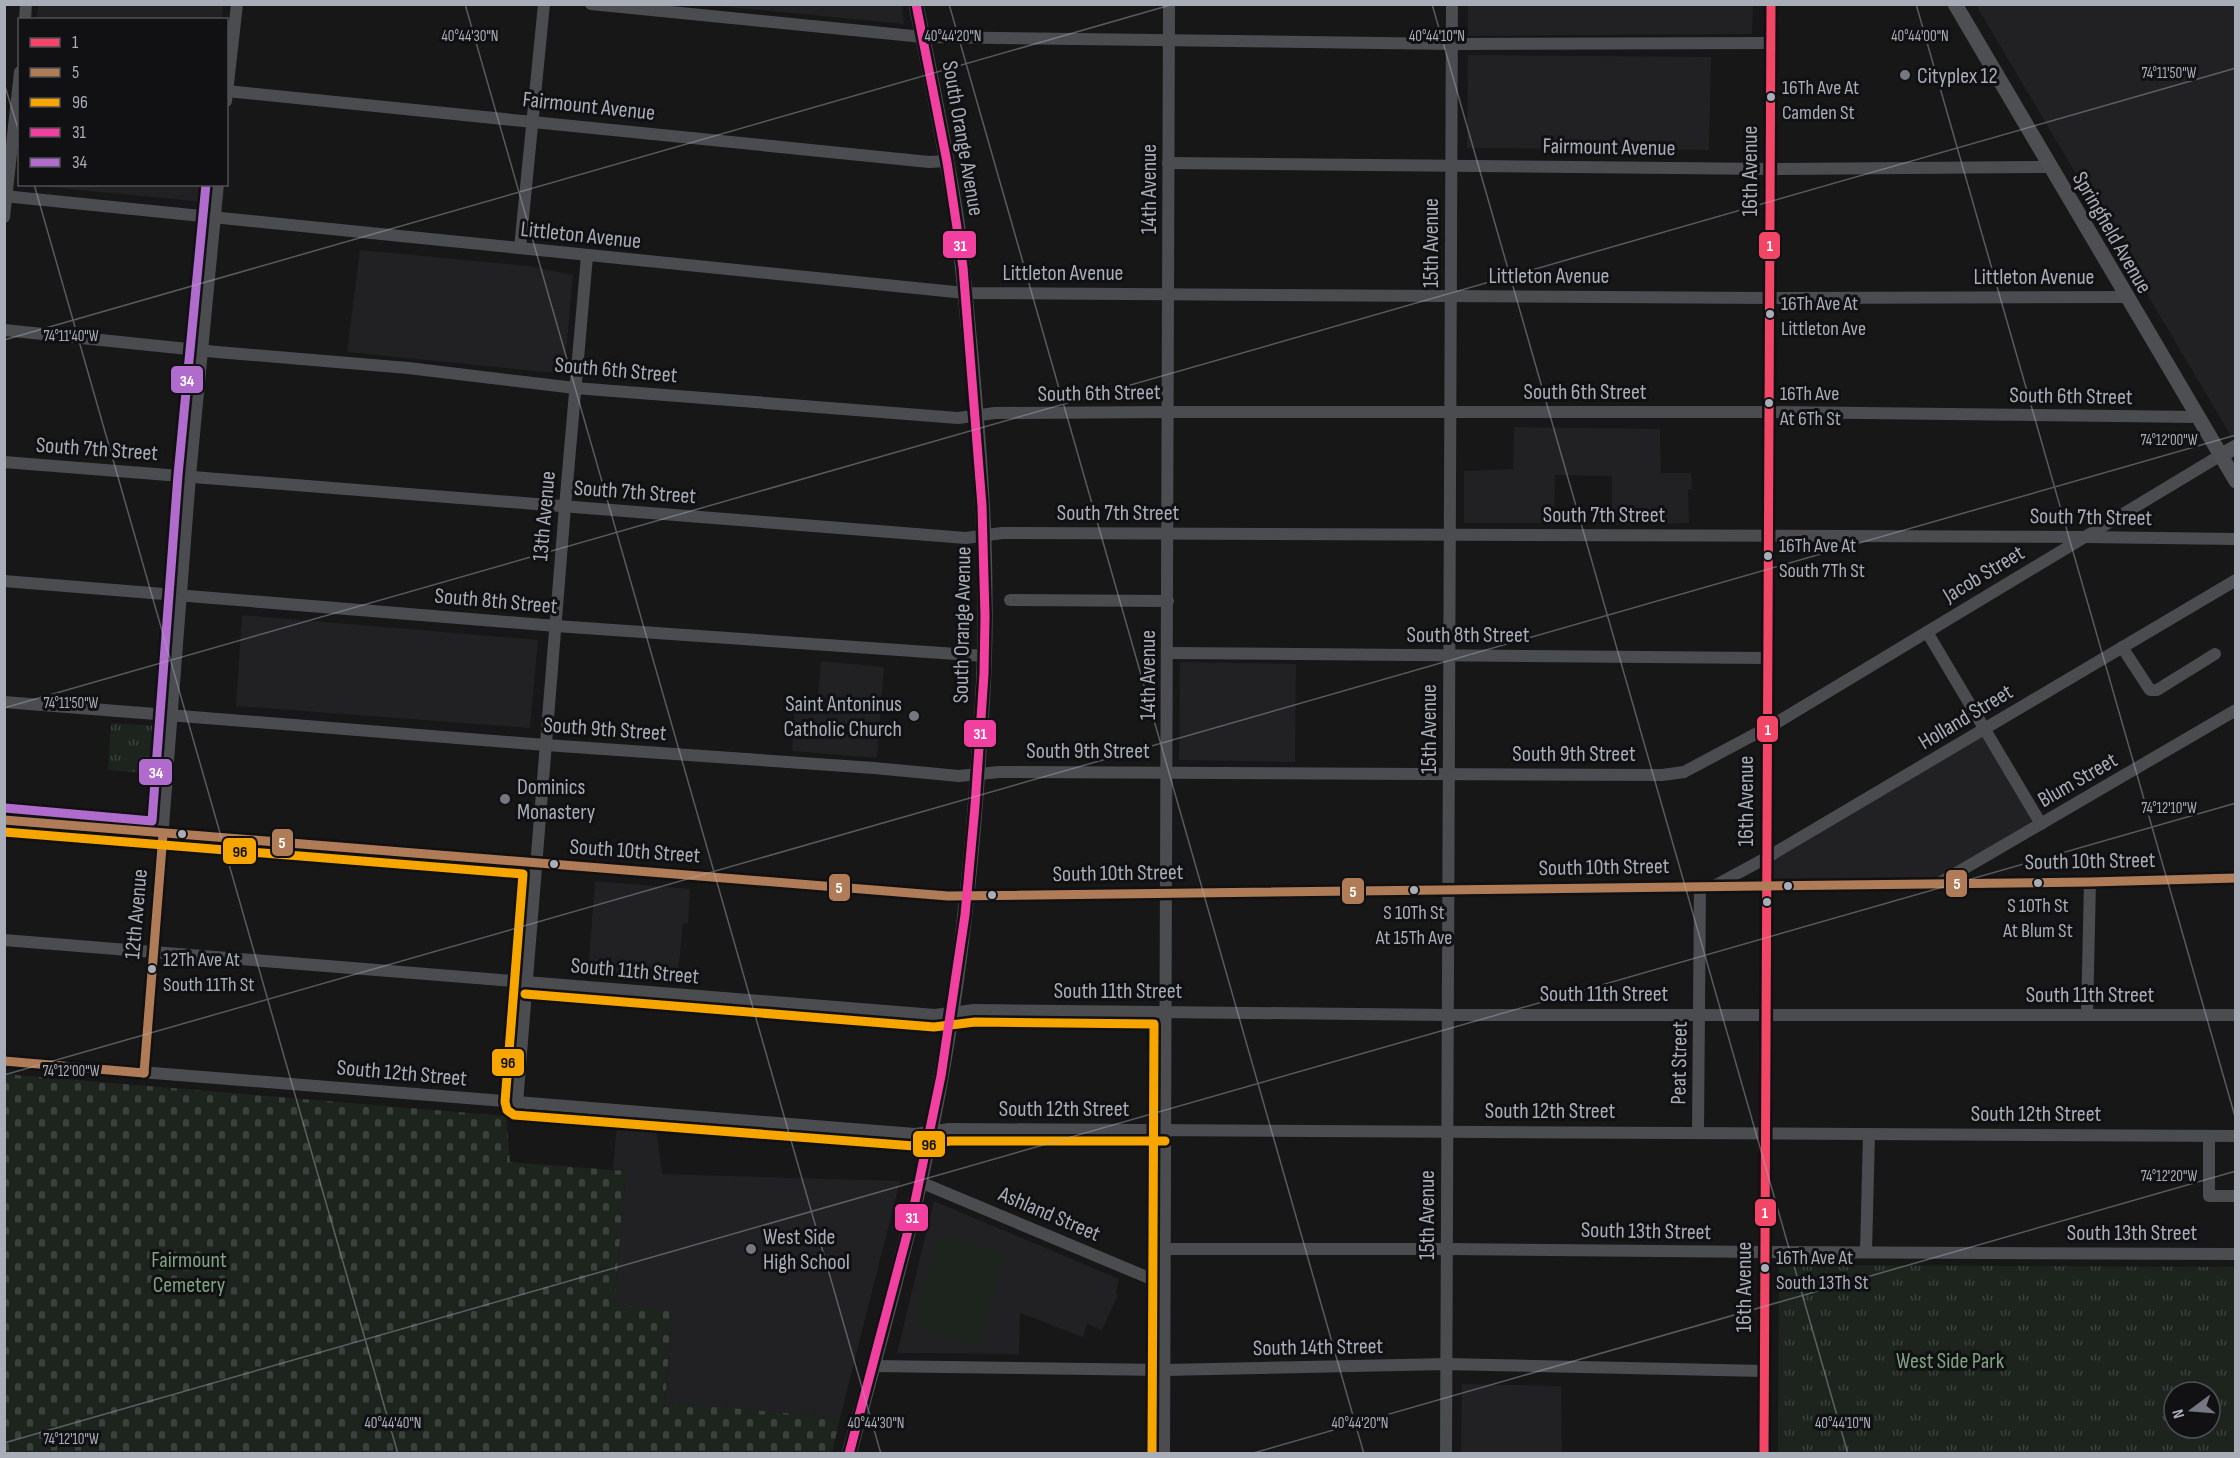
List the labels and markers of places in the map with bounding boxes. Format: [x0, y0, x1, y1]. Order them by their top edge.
place label: Cityplex 12 [1917, 63, 1998, 90]
marker: Cityplex 12 [1898, 68, 1912, 82]
place label: 16Th Ave At Camden St [1782, 76, 1859, 125]
marker: 16Th Ave At Camden St [1765, 91, 1777, 103]
place label: 16Th Ave At Littleton Ave [1781, 292, 1866, 341]
marker: 16Th Ave At Littleton Ave [1764, 308, 1776, 320]
place label: 16Th Ave At 6Th St [1779, 382, 1841, 431]
marker: 16Th Ave At 6Th St [1763, 397, 1775, 409]
place label: 16Th Ave At South 7Th St [1779, 534, 1865, 583]
marker: 16Th Ave At South 7Th St [1762, 550, 1774, 562]
place label: Saint Antoninus Catholic Church [784, 691, 902, 743]
marker: Saint Antoninus Catholic Church [907, 709, 921, 723]
place label: Dominics Monastery [517, 774, 596, 826]
marker: Dominics Monastery [498, 792, 512, 806]
unlabelled marker [176, 828, 188, 840]
unlabelled marker [548, 858, 560, 870]
marker: S 10Th St At Blum St [2032, 877, 2044, 889]
unlabelled marker [1782, 880, 1794, 892]
marker: S 10Th St At 15Th Ave [1408, 884, 1420, 896]
unlabelled marker [986, 889, 998, 901]
place label: S 10Th St At Blum St [2002, 894, 2073, 943]
unlabelled marker [1761, 896, 1773, 908]
place label: S 10Th St At 15Th Ave [1375, 901, 1452, 950]
place label: 12Th Ave At South 11Th St [163, 948, 254, 997]
marker: 12Th Ave At South 11Th St [146, 963, 158, 975]
place label: West Side High School [763, 1224, 850, 1276]
marker: West Side High School [744, 1242, 758, 1256]
place label: 16Th Ave At South 13Th St [1776, 1246, 1869, 1295]
marker: 16Th Ave At South 13Th St [1759, 1262, 1771, 1274]

